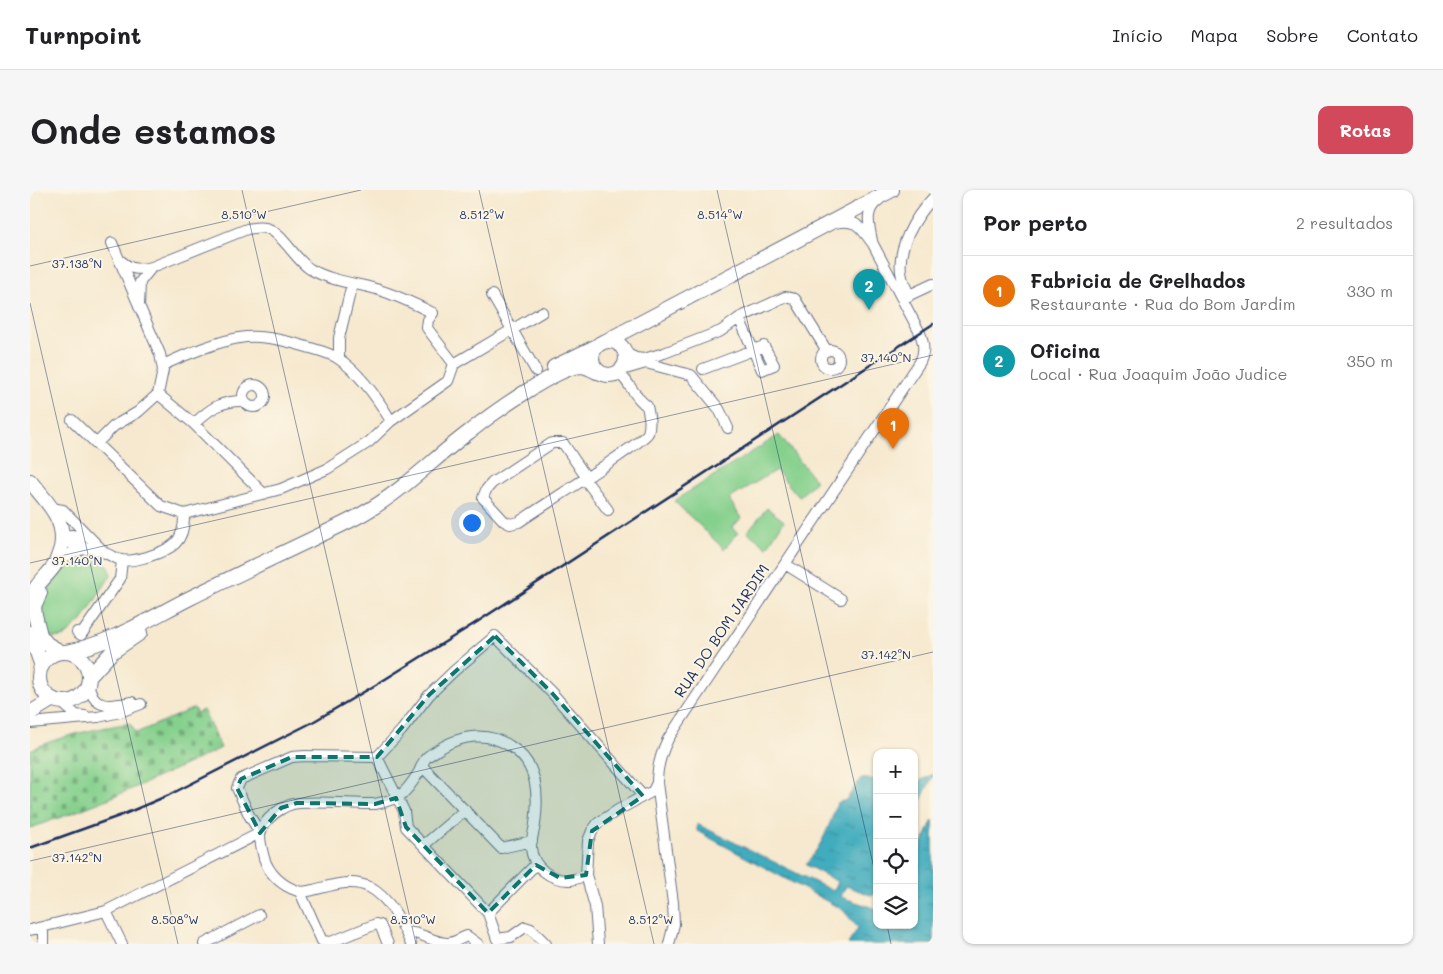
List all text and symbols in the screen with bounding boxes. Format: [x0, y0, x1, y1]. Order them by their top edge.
text: Turnpoint [25, 19, 141, 50]
text: Início [1112, 23, 1162, 47]
text: Mapa [1190, 23, 1238, 47]
text: Sobre [1266, 23, 1319, 47]
text: Contato [1347, 23, 1418, 47]
button: Rotas [1318, 106, 1413, 154]
text: Onde estamos [30, 107, 276, 153]
text: 8.510°W [221, 206, 267, 222]
text: 8.512°W [459, 206, 505, 222]
text: 8.514°W [697, 206, 743, 222]
text: Por perto [983, 209, 1087, 236]
text: 2 resultados [1296, 212, 1393, 233]
text: 37.138°N [52, 255, 102, 271]
text: Fabricia de Grelhados [1030, 268, 1246, 293]
pin: 2 [853, 269, 885, 310]
text: 1 [995, 280, 1003, 301]
text: 330 m [1347, 280, 1393, 301]
text: Restaurante · Rua do Bom Jardim [1030, 293, 1295, 314]
text: Oficina [1030, 338, 1100, 363]
text: 37.140°N [861, 349, 911, 365]
text: 2 [995, 350, 1003, 371]
text: 350 m [1347, 350, 1393, 371]
text: Local · Rua Joaquim João Judice [1030, 363, 1287, 384]
pin: 1 [877, 408, 909, 449]
your location [459, 510, 485, 536]
text: 37.140°N [52, 552, 102, 568]
street label: RUA DO BOM JARDIM [669, 560, 773, 701]
text: 37.142°N [861, 646, 911, 662]
map controls [873, 749, 918, 929]
button: + [873, 749, 918, 794]
button: − [873, 794, 918, 839]
button: locate [873, 839, 918, 884]
text: 37.142°N [52, 849, 102, 865]
button: layers [873, 884, 918, 929]
text: 8.508°W [151, 911, 199, 927]
text: 8.510°W [390, 911, 436, 927]
text: 8.512°W [628, 911, 674, 927]

